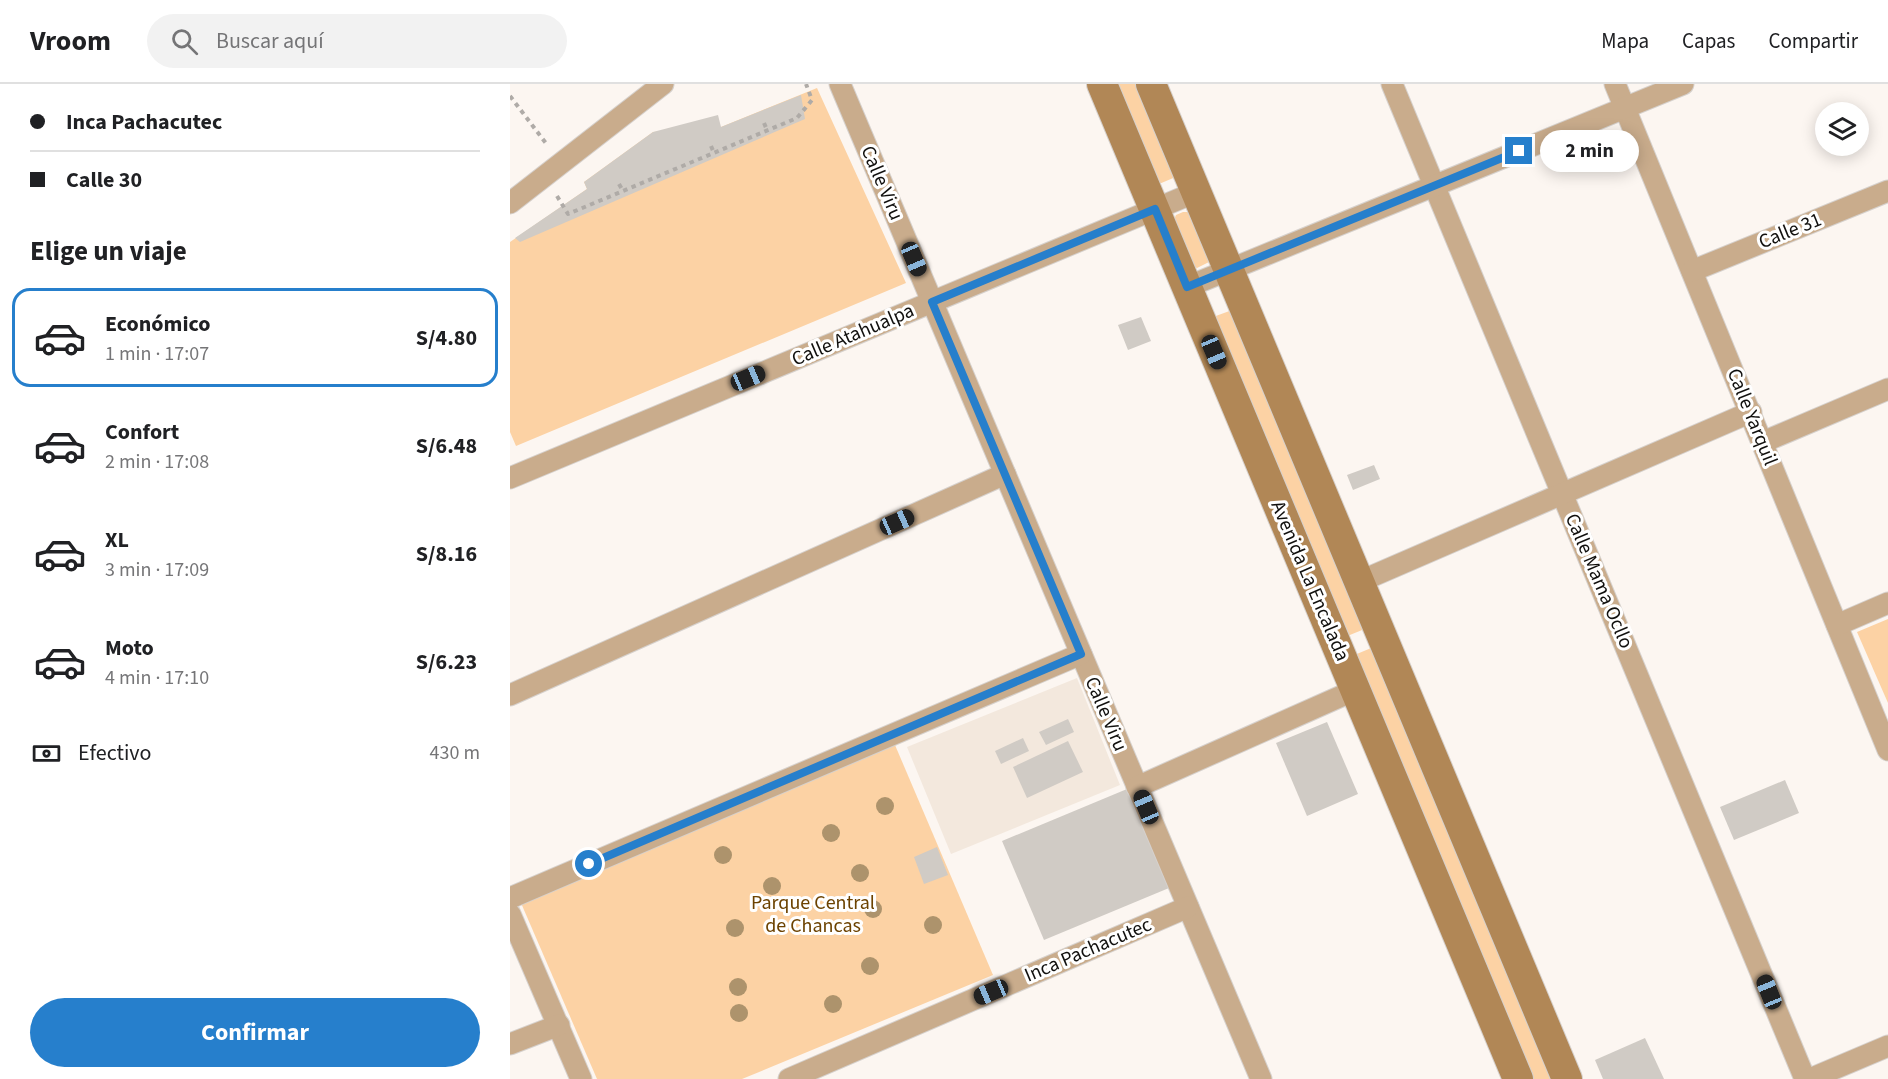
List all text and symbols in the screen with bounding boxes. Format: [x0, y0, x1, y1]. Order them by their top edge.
search box [147, 14, 567, 68]
text: Vroom [30, 21, 111, 61]
icon: search [168, 25, 201, 58]
text: Buscar aquí [216, 25, 324, 57]
text: Mapa [1601, 26, 1649, 56]
text: Capas [1682, 26, 1735, 56]
text: Compartir [1768, 26, 1858, 56]
map controls [1815, 102, 1869, 156]
button: layers [1815, 102, 1869, 156]
text: Inca Pachacutec [66, 106, 222, 138]
callout: 2 min [1540, 130, 1639, 172]
route end [1505, 137, 1532, 164]
text: 2 min [1565, 137, 1614, 165]
street label: Calle Viru [854, 141, 910, 225]
text: Calle 30 [66, 164, 142, 196]
street label: Calle 31 [1754, 206, 1826, 256]
text: Elige un viaje [30, 232, 187, 271]
car [899, 239, 929, 279]
street label: Calle Atahualpa [787, 297, 919, 373]
text: Económico [105, 308, 210, 340]
icon: car [33, 311, 87, 365]
text: S/4.80 [416, 322, 477, 354]
car [1199, 332, 1229, 372]
text: 1 min · 17:07 [105, 340, 209, 368]
car [728, 363, 768, 393]
street label: Calle Yarquil [1720, 364, 1784, 470]
text: Confort [105, 416, 179, 448]
icon: car [33, 419, 87, 473]
text: S/6.48 [416, 430, 477, 462]
text: 2 min · 17:08 [105, 448, 209, 476]
street label: Avenida La Encalada [1264, 497, 1356, 665]
car [877, 506, 917, 538]
street label: Calle Mama Ocllo [1558, 509, 1640, 653]
text: XL [105, 524, 129, 556]
icon: car [33, 527, 87, 581]
text: S/8.16 [416, 538, 477, 570]
text: 3 min · 17:09 [105, 556, 209, 584]
text: Moto [105, 632, 154, 664]
icon: car [33, 635, 87, 689]
text: S/6.23 [416, 646, 477, 678]
text: 4 min · 17:10 [105, 664, 209, 692]
street label: Calle Viru [1078, 672, 1134, 756]
icon: cash [30, 737, 63, 770]
text: Efectivo [78, 737, 152, 769]
text: 430 m [430, 739, 480, 767]
car [1131, 787, 1161, 827]
route start [575, 850, 602, 877]
park label: Parque Central de Chancas [751, 889, 875, 940]
street label: Inca Pachacutec [1020, 911, 1156, 989]
car [1754, 972, 1784, 1012]
car [971, 977, 1011, 1007]
button: Confirmar [30, 998, 480, 1067]

